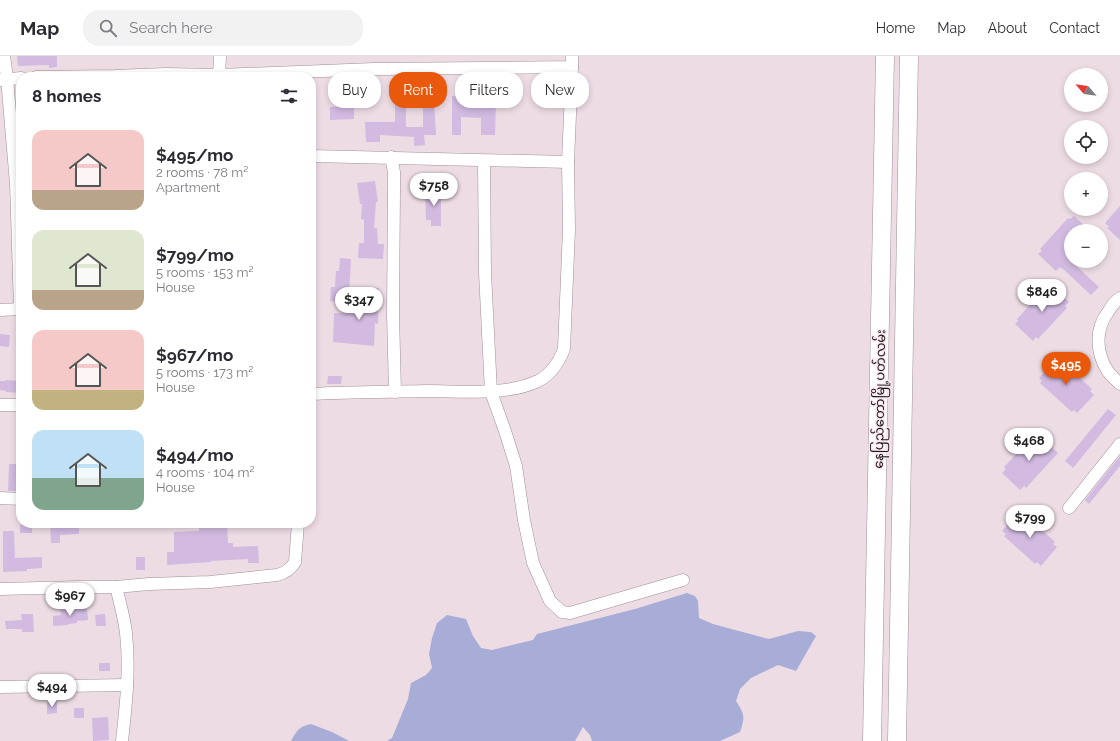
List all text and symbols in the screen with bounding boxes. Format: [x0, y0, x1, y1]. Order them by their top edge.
search box [83, 10, 363, 46]
text: Map [20, 17, 59, 39]
icon: search [97, 17, 119, 39]
text: Search here [129, 19, 213, 37]
text: Home [876, 20, 915, 36]
text: Map [937, 20, 966, 36]
text: About [988, 20, 1027, 36]
text: Contact [1049, 20, 1100, 36]
north arrow [1064, 68, 1108, 112]
map controls [1064, 68, 1108, 268]
chip: Buy [328, 72, 381, 108]
chip: Rent [389, 72, 447, 108]
chip: Filters [455, 72, 523, 108]
chip: New [531, 72, 589, 108]
icon: filters [278, 85, 300, 107]
text: 8 homes [32, 86, 101, 106]
button: locate [1064, 120, 1108, 164]
text: $495/mo [156, 145, 233, 165]
icon: home [64, 146, 112, 194]
text: 2 rooms · 78 m² [156, 165, 248, 180]
button: + [1064, 172, 1108, 216]
pin: $758 [410, 173, 458, 207]
text: $758 [419, 178, 449, 193]
text: Apartment [156, 180, 220, 195]
button: − [1064, 224, 1108, 268]
text: $799/mo [156, 245, 234, 265]
icon: home [64, 246, 112, 294]
text: 5 rooms · 153 m² [156, 265, 253, 280]
pin: $846 [1018, 279, 1066, 313]
text: House [156, 280, 195, 295]
text: $846 [1026, 284, 1058, 299]
pin: $347 [335, 287, 383, 321]
text: $347 [344, 292, 374, 307]
street label: နေပြည်တော်မြို့ပတ်လမ်း [870, 329, 891, 469]
text: $967/mo [156, 345, 233, 365]
icon: home [64, 346, 112, 394]
pin: $495 [1042, 352, 1090, 386]
text: $495 [1051, 357, 1081, 372]
text: 5 rooms · 173 m² [156, 365, 253, 380]
text: House [156, 380, 195, 395]
pin: $468 [1005, 428, 1053, 462]
text: $468 [1013, 433, 1045, 448]
text: $494/mo [156, 445, 234, 465]
icon: home [64, 446, 112, 494]
text: 4 rooms · 104 m² [156, 465, 254, 480]
text: House [156, 480, 195, 495]
pin: $799 [1006, 505, 1054, 539]
text: $799 [1015, 510, 1045, 525]
pin: $967 [46, 583, 94, 617]
text: $967 [54, 588, 86, 603]
pin: $494 [28, 674, 76, 708]
text: $494 [37, 679, 67, 694]

